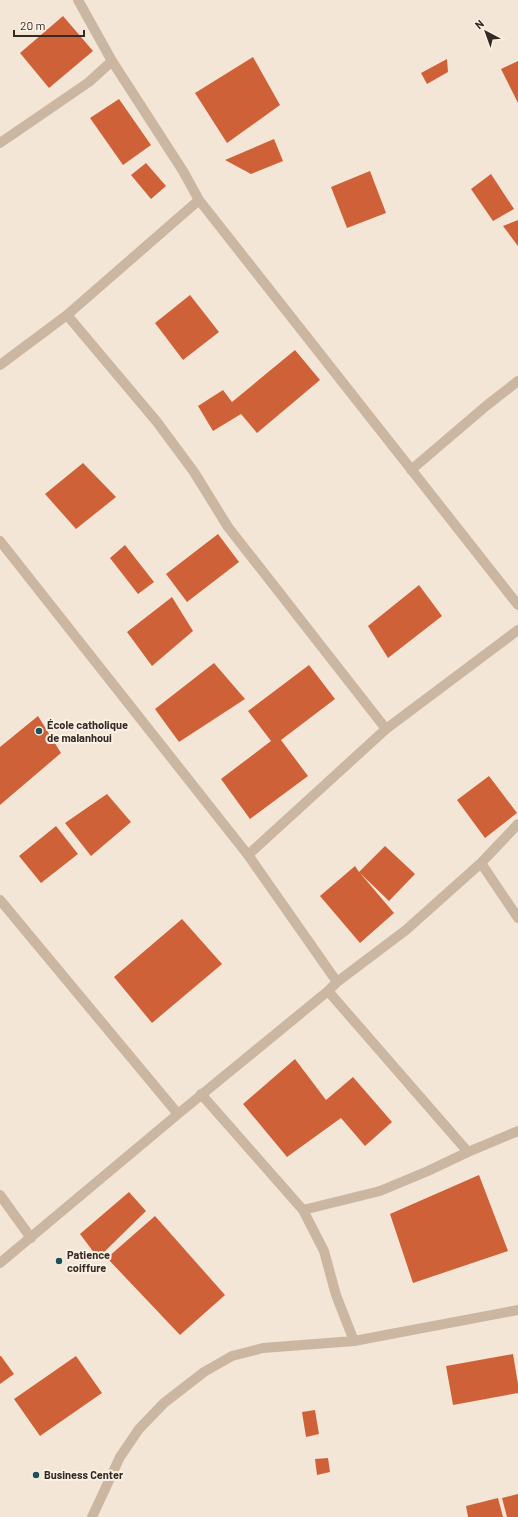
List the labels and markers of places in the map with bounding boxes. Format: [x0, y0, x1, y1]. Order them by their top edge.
place label: École catholique de malanhoui [47, 718, 128, 744]
marker: École catholique de malanhoui [34, 726, 44, 736]
place label: Patience coiffure [67, 1248, 110, 1274]
marker: Patience coiffure [54, 1256, 64, 1266]
place label: Business Center [44, 1468, 124, 1481]
marker: Business Center [31, 1470, 41, 1480]

